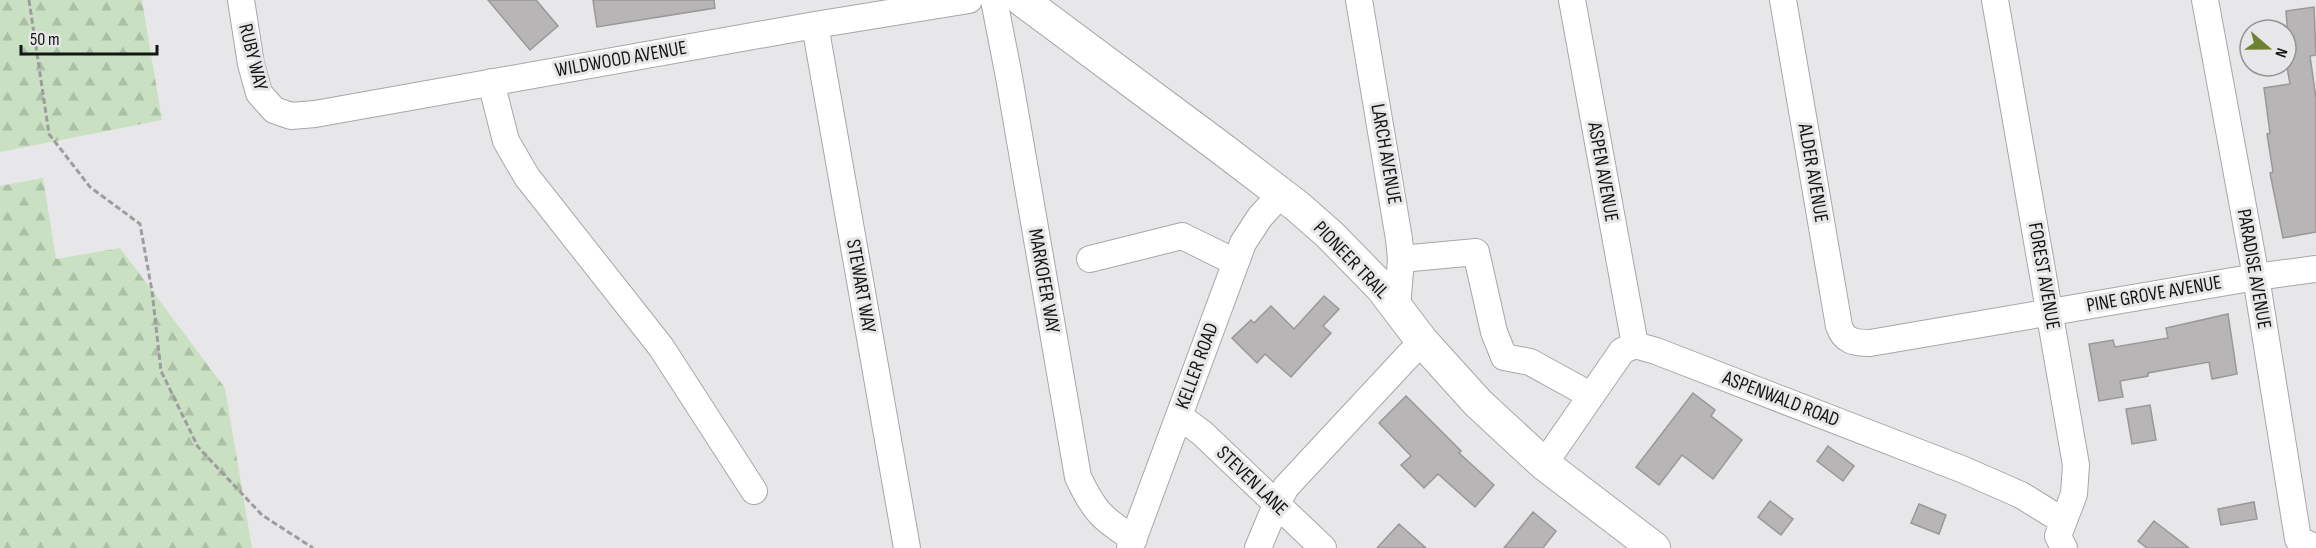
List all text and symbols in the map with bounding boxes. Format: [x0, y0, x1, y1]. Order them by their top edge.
scale bar [21, 18, 158, 56]
north arrow [2238, 18, 2298, 78]
street label: RUBY WAY [233, 21, 273, 93]
text: 50 m [30, 29, 60, 50]
street label: WILDWOOD AVENUE [553, 36, 689, 82]
text: N [2270, 45, 2291, 60]
street label: LARCH AVENUE [1365, 102, 1407, 206]
street label: ASPEN AVENUE [1582, 119, 1624, 224]
street label: ALDER AVENUE [1792, 121, 1834, 224]
street label: PARADISE AVENUE [2232, 207, 2276, 331]
street label: PIONEER TRAIL [1308, 216, 1394, 304]
street label: FOREST AVENUE [2023, 221, 2065, 331]
street label: MARKOFER WAY [1023, 227, 1065, 336]
street label: STEWART WAY [841, 237, 881, 335]
street label: PINE GROVE AVENUE [2084, 270, 2224, 318]
street label: KELLER ROAD [1170, 320, 1224, 412]
street label: ASPENWALD ROAD [1718, 365, 1843, 432]
street label: STEVEN LANE [1211, 441, 1293, 521]

